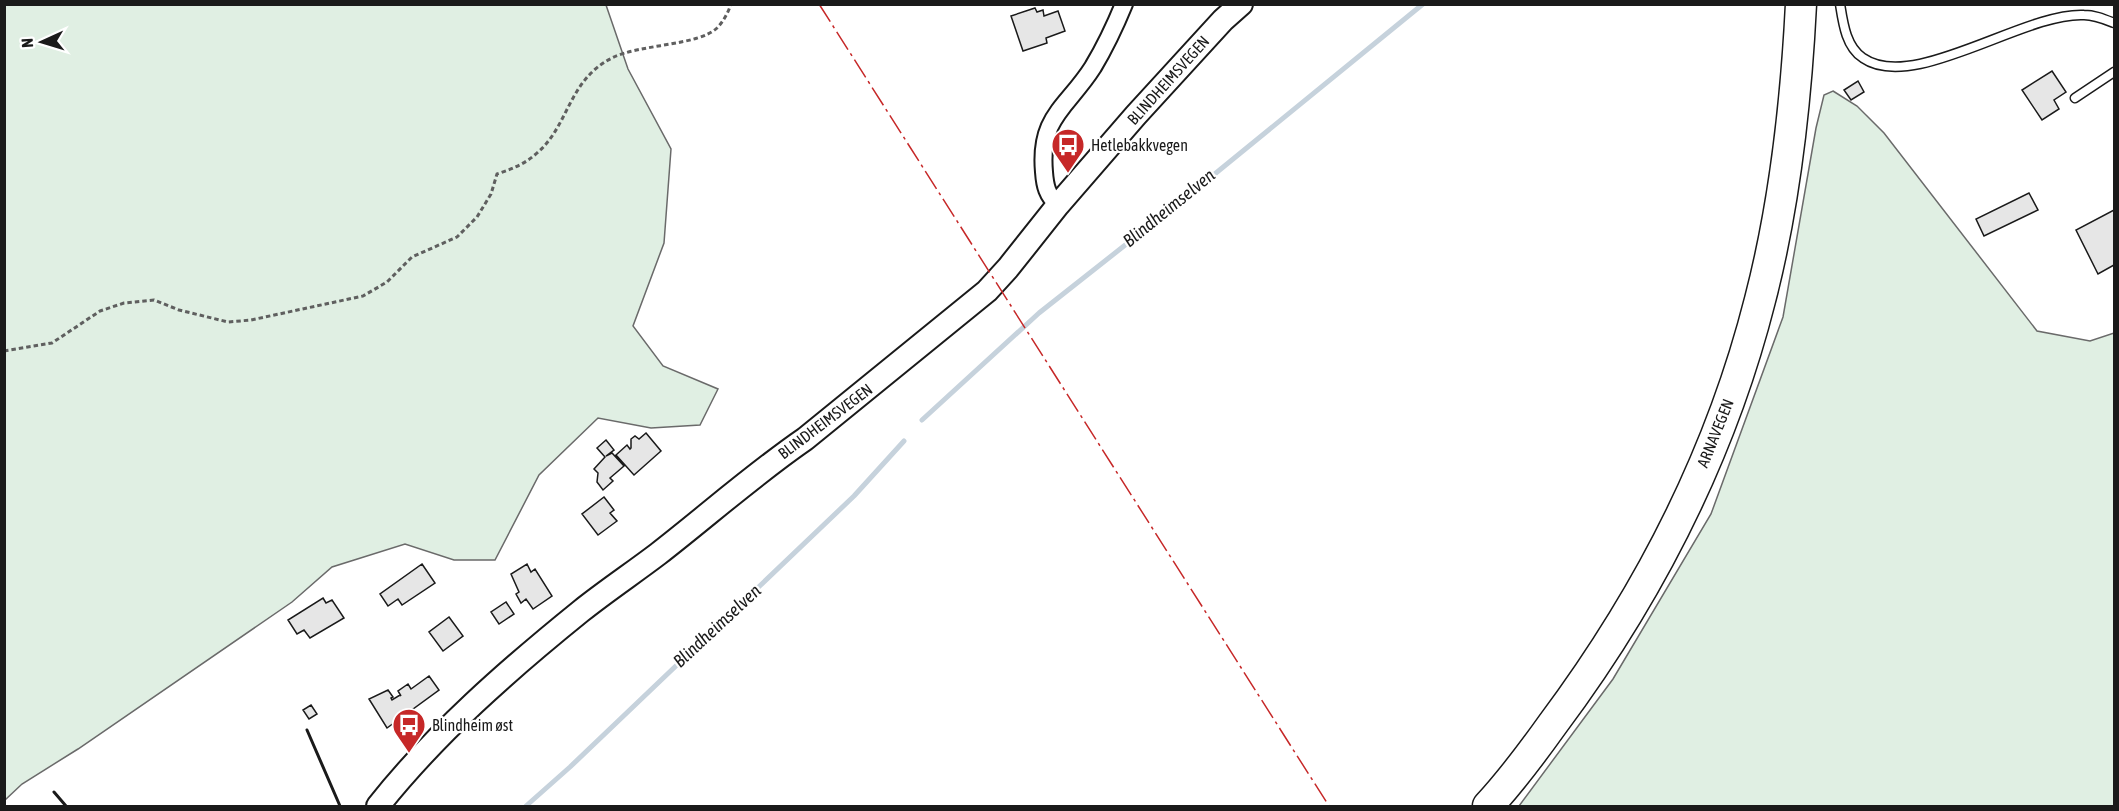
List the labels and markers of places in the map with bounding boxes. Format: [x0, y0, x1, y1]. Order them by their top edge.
bus stop icon: Hetlebakkvegen [1050, 127, 1086, 174]
place label: Hetlebakkvegen [1091, 136, 1188, 155]
bus stop icon: Blindheim øst [391, 707, 427, 754]
place label: Blindheim øst [432, 716, 513, 734]

